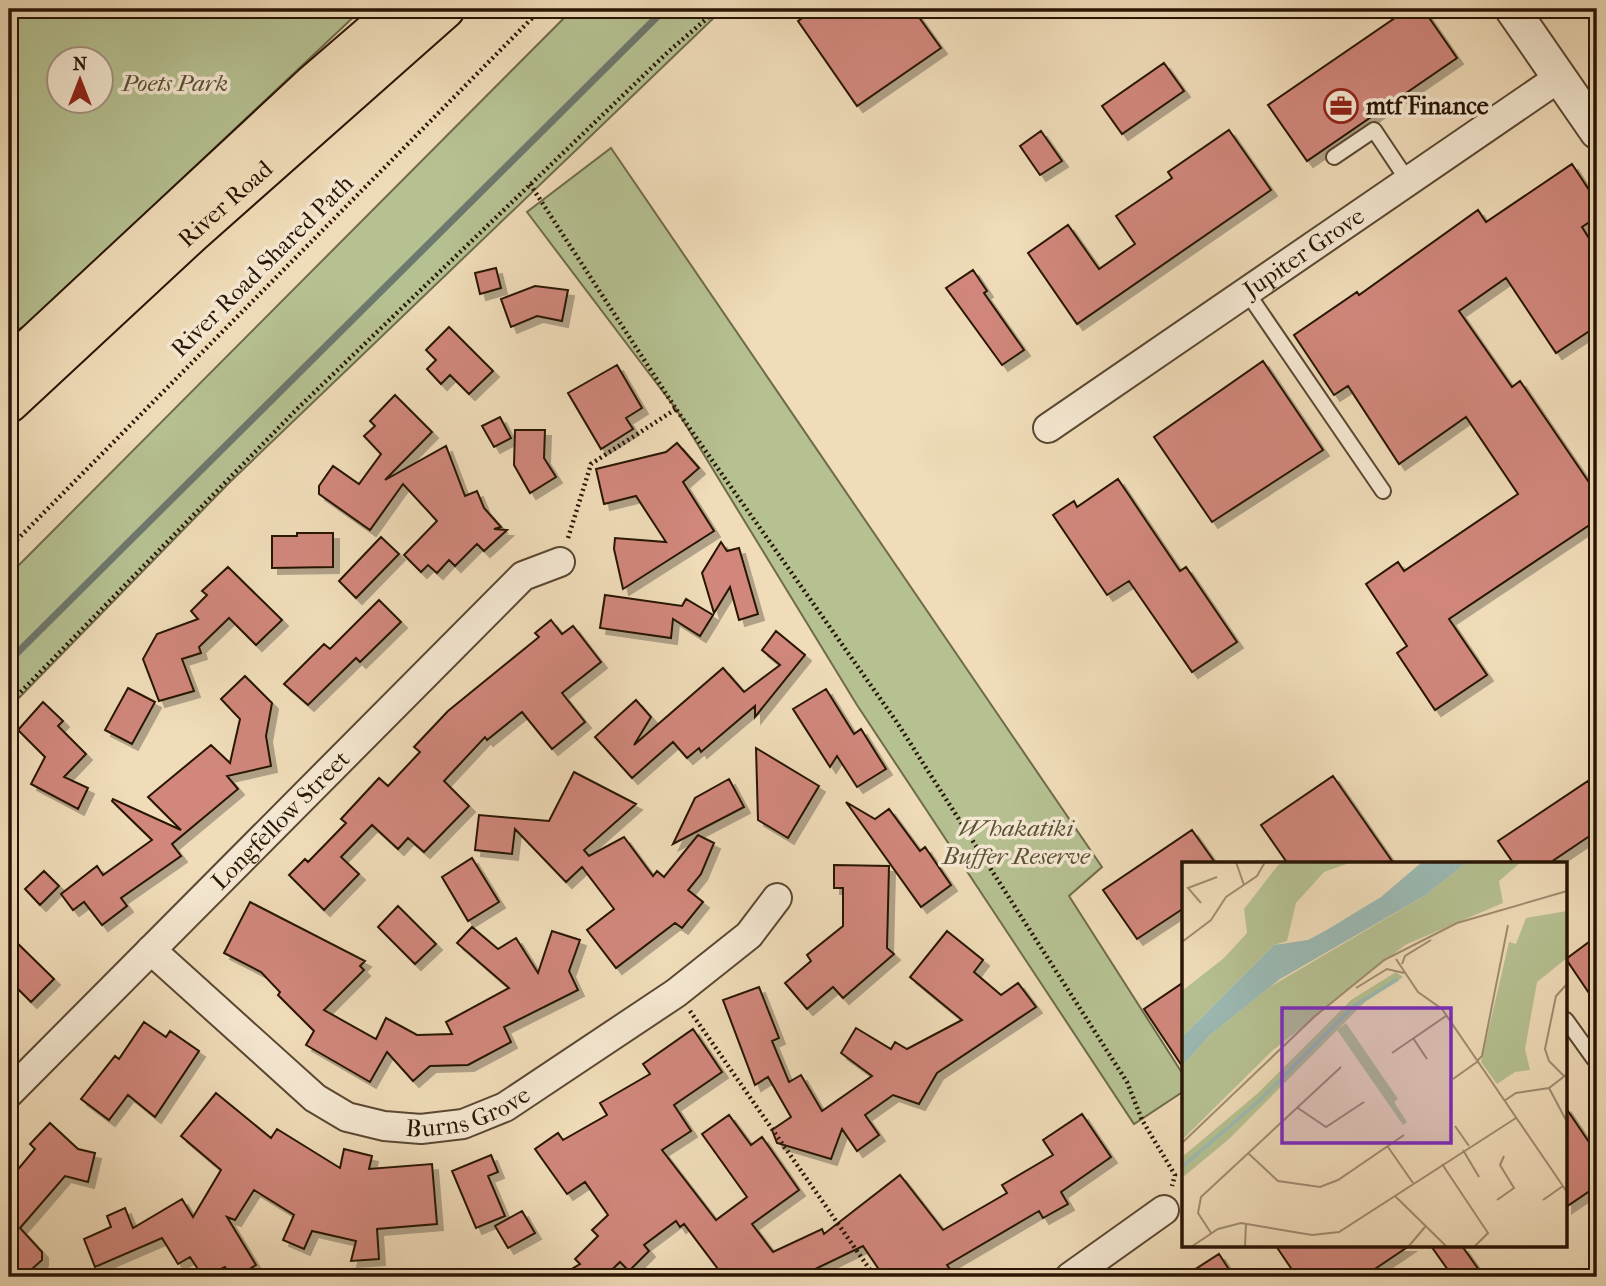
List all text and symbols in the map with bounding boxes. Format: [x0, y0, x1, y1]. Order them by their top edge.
north arrow [46, 46, 116, 116]
text: N [73, 53, 88, 75]
park label: Poets Park [121, 69, 228, 97]
office icon: mtf Finance [1322, 87, 1360, 125]
place label: mtf Finance [1365, 92, 1489, 120]
street label: River Road [172, 154, 279, 253]
street label: River Road Shared Path [165, 169, 359, 363]
street label: Jupiter Grove [1236, 201, 1369, 305]
street label: Longfellow Street [206, 745, 356, 895]
park label: Whakatiki Buffer Reserve [940, 814, 1091, 870]
inset map [1182, 862, 1568, 1248]
street label: Burns Grove [405, 1080, 535, 1143]

